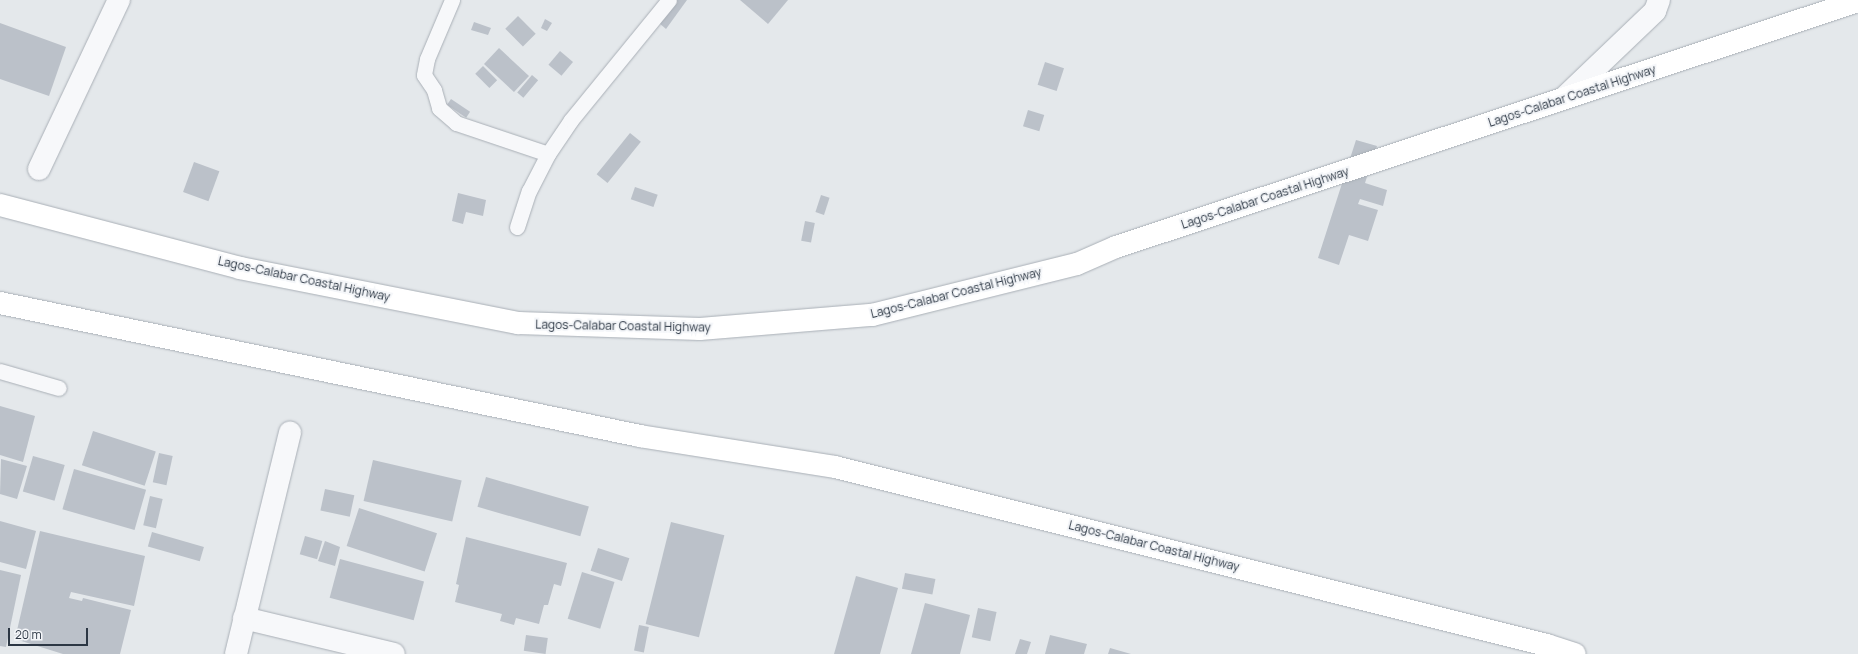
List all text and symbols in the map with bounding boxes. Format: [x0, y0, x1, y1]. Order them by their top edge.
street label: Lagos-Calabar Coastal Highway [1486, 62, 1658, 130]
street label: Lagos-Calabar Coastal Highway [1179, 164, 1351, 232]
street label: Lagos-Calabar Coastal Highway [217, 254, 391, 304]
street label: Lagos-Calabar Coastal Highway [869, 265, 1043, 321]
street label: Lagos-Calabar Coastal Highway [535, 317, 711, 335]
street label: Lagos-Calabar Coastal Highway [1067, 518, 1241, 574]
scale bar [10, 620, 90, 646]
text: 20 m [15, 626, 42, 643]

